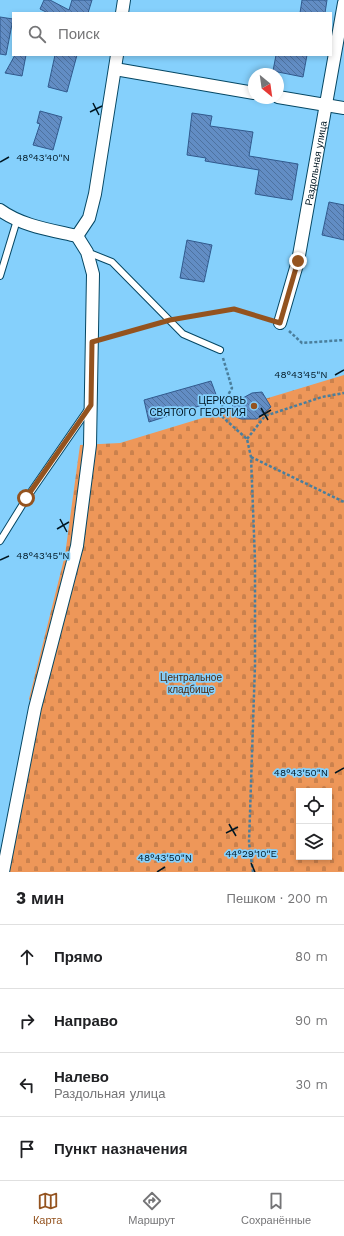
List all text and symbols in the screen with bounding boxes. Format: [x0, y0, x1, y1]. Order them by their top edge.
search box [12, 12, 332, 56]
icon: search [26, 23, 48, 45]
text: Поиск [58, 25, 100, 43]
north arrow [248, 68, 284, 104]
street label: Раздольная улица [303, 119, 328, 206]
text: 48°43'40"N [16, 152, 70, 163]
route end [289, 252, 307, 270]
text: 48°43'45"N [274, 369, 328, 380]
place label: ЦЕРКОВЬ СВЯТОГО ГЕОРГИЯ [149, 395, 246, 418]
marker: ЦЕРКОВЬ СВЯТОГО ГЕОРГИЯ [249, 401, 259, 411]
route start [17, 489, 35, 507]
text: 48°43'45"N [16, 550, 70, 561]
park label: Центральное кладбище [160, 672, 222, 695]
text: 48°43'50"N [274, 767, 328, 778]
map controls [296, 788, 332, 860]
button: locate [296, 788, 332, 824]
button: layers [296, 824, 332, 860]
text: 44°29'10"E [225, 848, 277, 859]
text: 48°43'50"N [138, 852, 192, 863]
text: 3 мин [16, 888, 64, 908]
text: Пешком · 200 m [227, 891, 328, 906]
icon: ahead [16, 946, 38, 968]
text: Прямо [54, 948, 103, 966]
text: 80 m [295, 949, 328, 964]
icon: right [16, 1010, 38, 1032]
text: Направо [54, 1012, 118, 1030]
text: 90 m [295, 1013, 328, 1028]
text: Налево [54, 1068, 109, 1086]
icon: left [16, 1074, 38, 1096]
text: 30 m [296, 1077, 328, 1092]
text: Раздольная улица [54, 1086, 166, 1101]
icon: arrive [16, 1138, 38, 1160]
text: Пункт назначения [54, 1140, 187, 1158]
tab: Карта [33, 1190, 62, 1227]
tab: Маршрут [128, 1190, 175, 1227]
tab: Сохранённые [241, 1190, 311, 1227]

